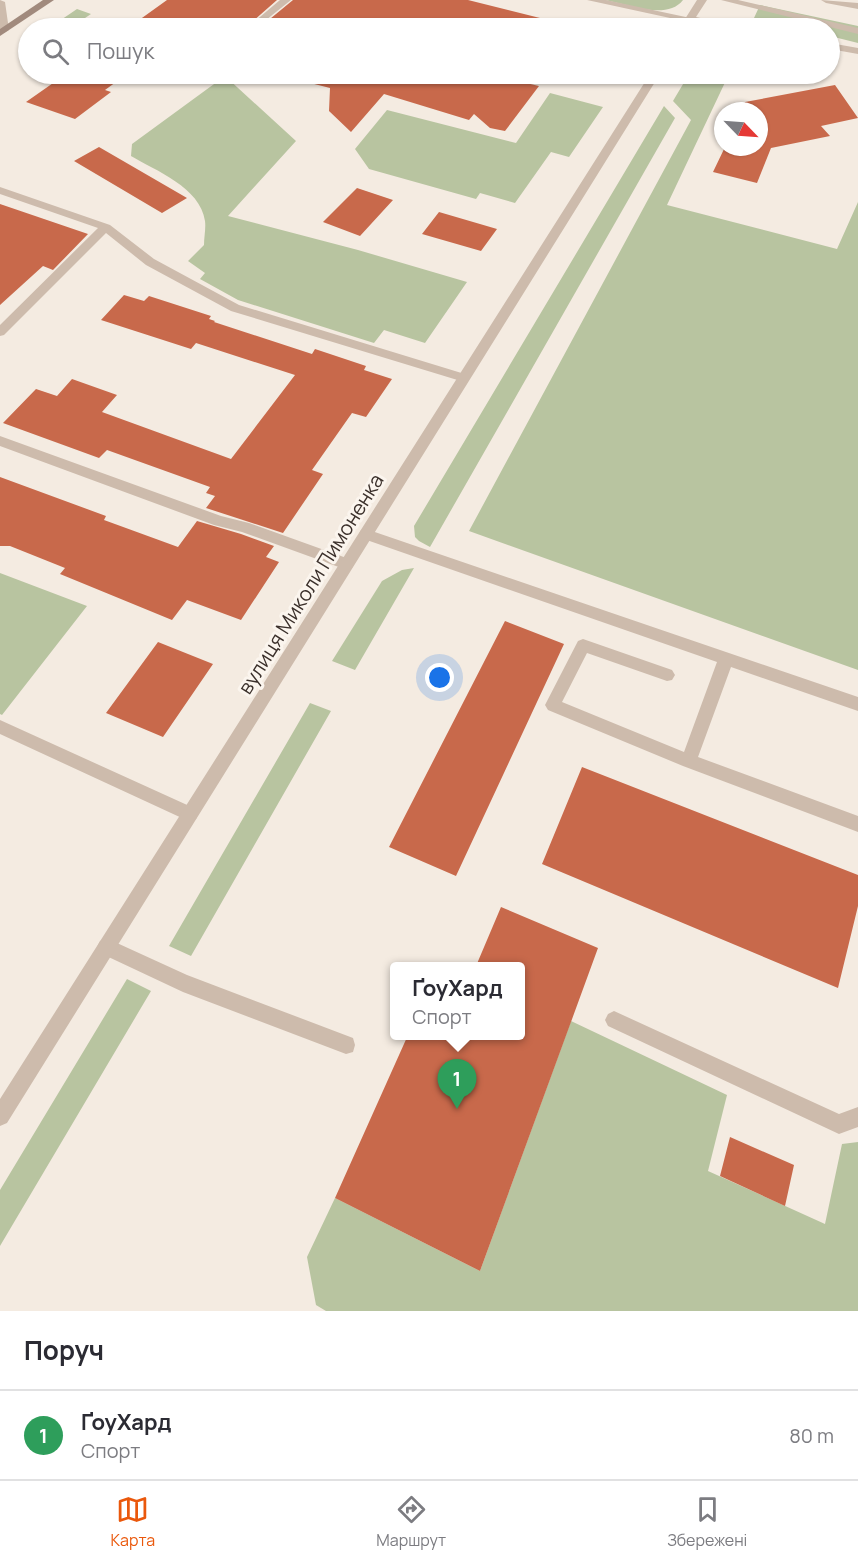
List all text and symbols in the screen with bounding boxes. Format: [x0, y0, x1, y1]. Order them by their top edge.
search box [18, 18, 840, 84]
icon: search [39, 35, 72, 68]
text: Пошук [87, 36, 154, 66]
north arrow [714, 102, 768, 156]
street label: вулиця Миколи Пимоненка [232, 468, 390, 699]
your location [425, 663, 454, 692]
popup [390, 962, 525, 1040]
text: ҐоуХард [412, 973, 503, 1003]
text: Спорт [412, 1003, 472, 1030]
pin: 1 [438, 1060, 476, 1109]
text: Поруч [24, 1332, 104, 1368]
text: ҐоуХард [81, 1407, 172, 1437]
text: 1 [39, 1422, 48, 1449]
text: 80 m [789, 1422, 834, 1449]
text: Спорт [81, 1437, 141, 1464]
tab: Карта [111, 1493, 155, 1551]
tab: Маршрут [376, 1493, 446, 1551]
tab: Збережені [667, 1493, 747, 1551]

